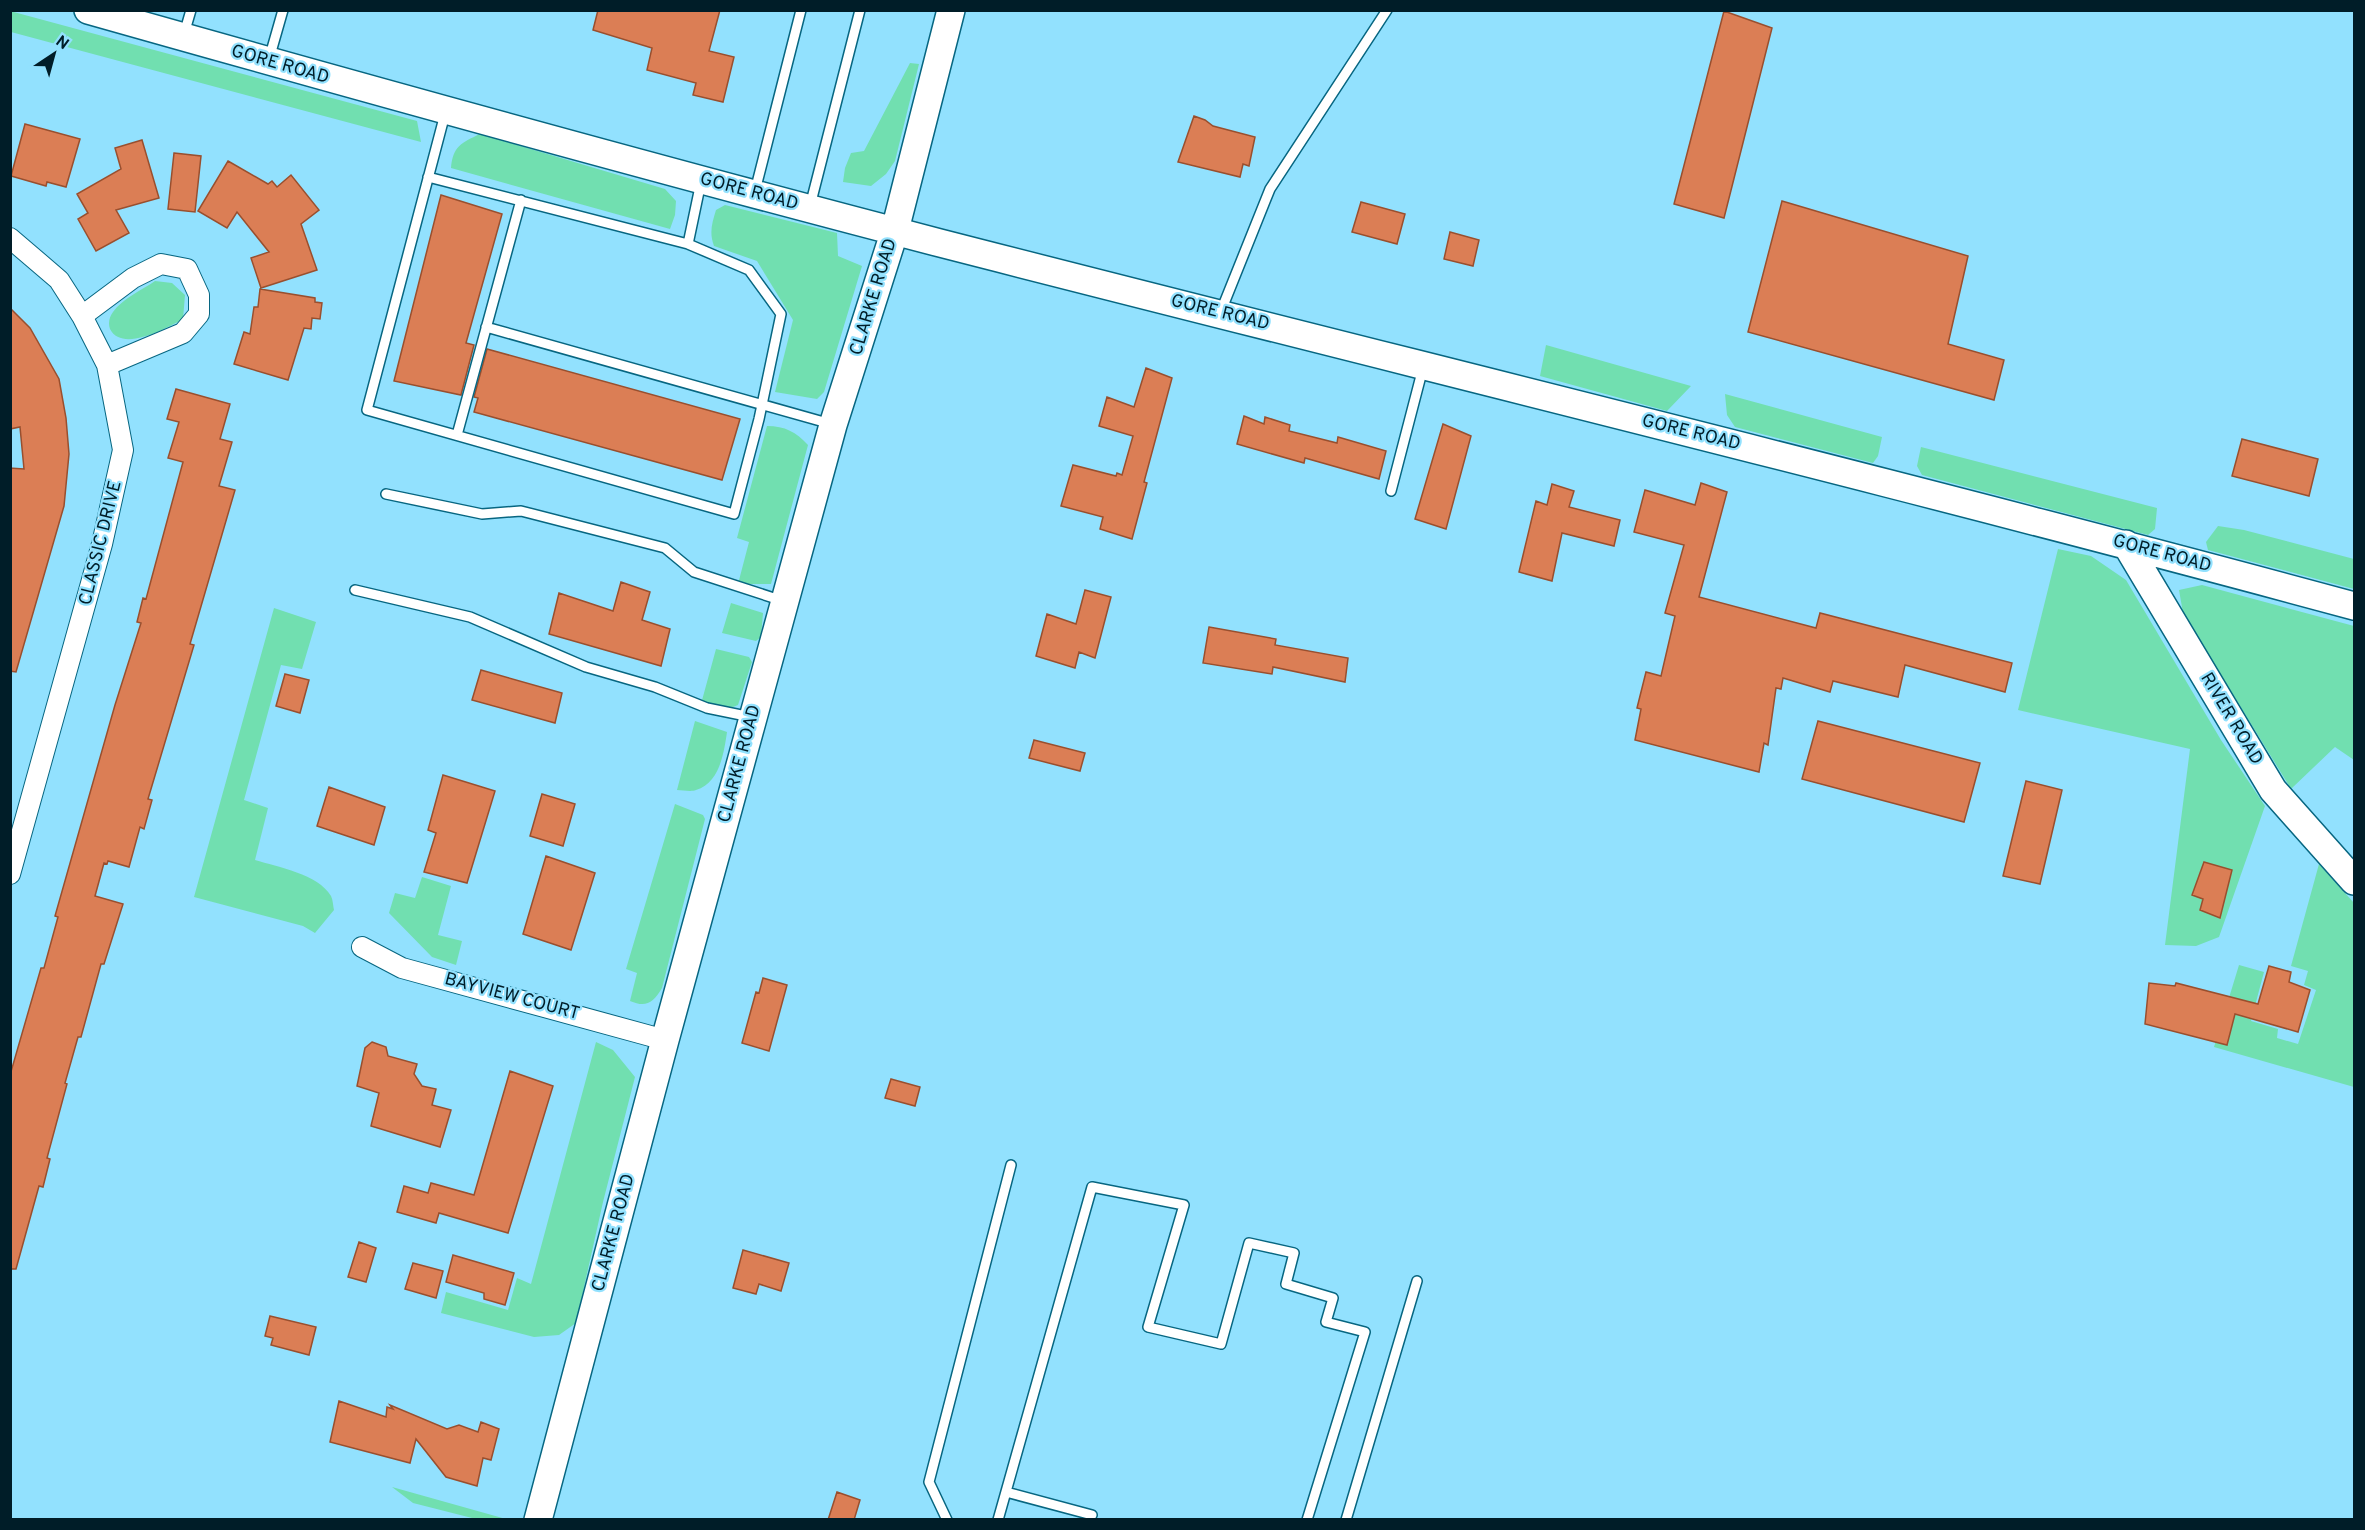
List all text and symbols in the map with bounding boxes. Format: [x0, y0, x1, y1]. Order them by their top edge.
north arrow [24, 24, 84, 84]
text: N [51, 32, 72, 55]
street label: GORE ROAD [228, 40, 332, 90]
street label: GORE ROAD [697, 168, 801, 216]
street label: CLARKE ROAD [845, 236, 903, 358]
street label: GORE ROAD [1168, 290, 1272, 336]
street label: GORE ROAD [1639, 410, 1743, 456]
street label: CLASSIC DRIVE [74, 478, 128, 608]
street label: GORE ROAD [2110, 530, 2214, 578]
street label: RIVER ROAD [2194, 669, 2268, 769]
street label: CLARKE ROAD [713, 703, 767, 825]
street label: BAYVIEW COURT [442, 968, 582, 1026]
street label: CLARKE ROAD [587, 1172, 641, 1294]

